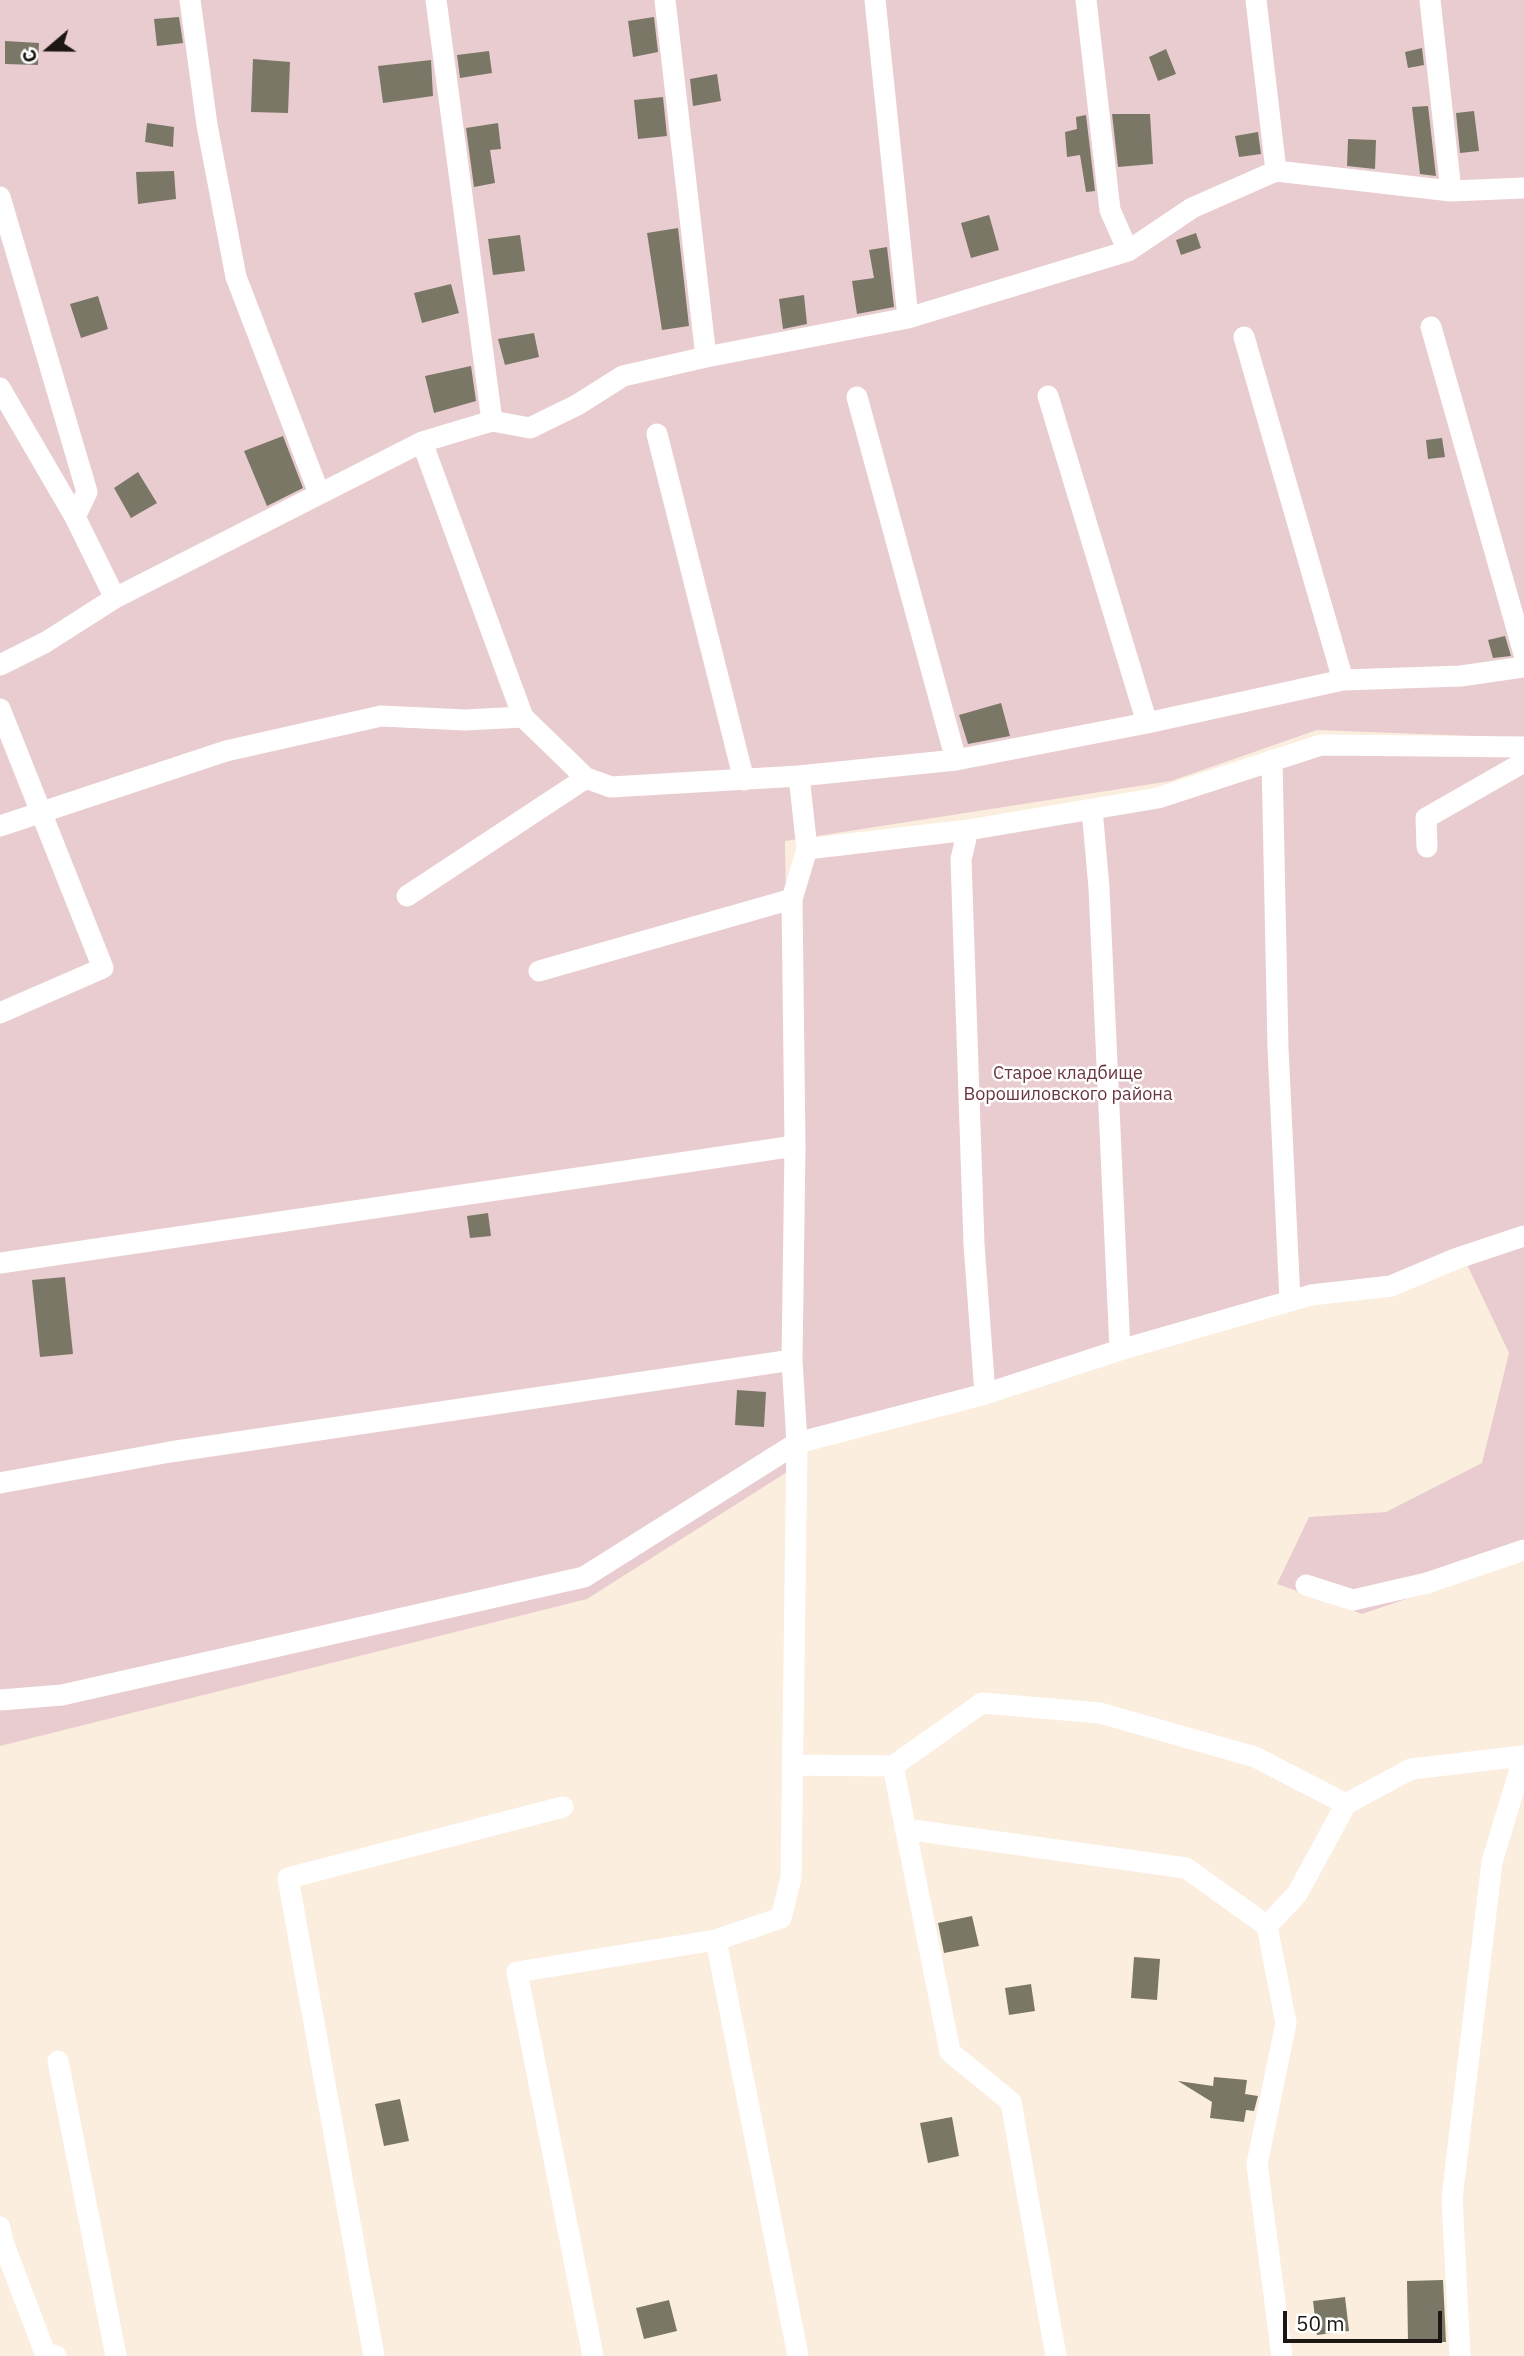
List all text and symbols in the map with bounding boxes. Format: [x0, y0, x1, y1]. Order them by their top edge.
north arrow [14, 14, 84, 84]
text: С [16, 46, 43, 66]
park label: Старое кладбище Ворошиловского района [963, 1063, 1173, 1106]
scale bar [1286, 2296, 1445, 2340]
text: 50 m [1296, 2309, 1345, 2337]

